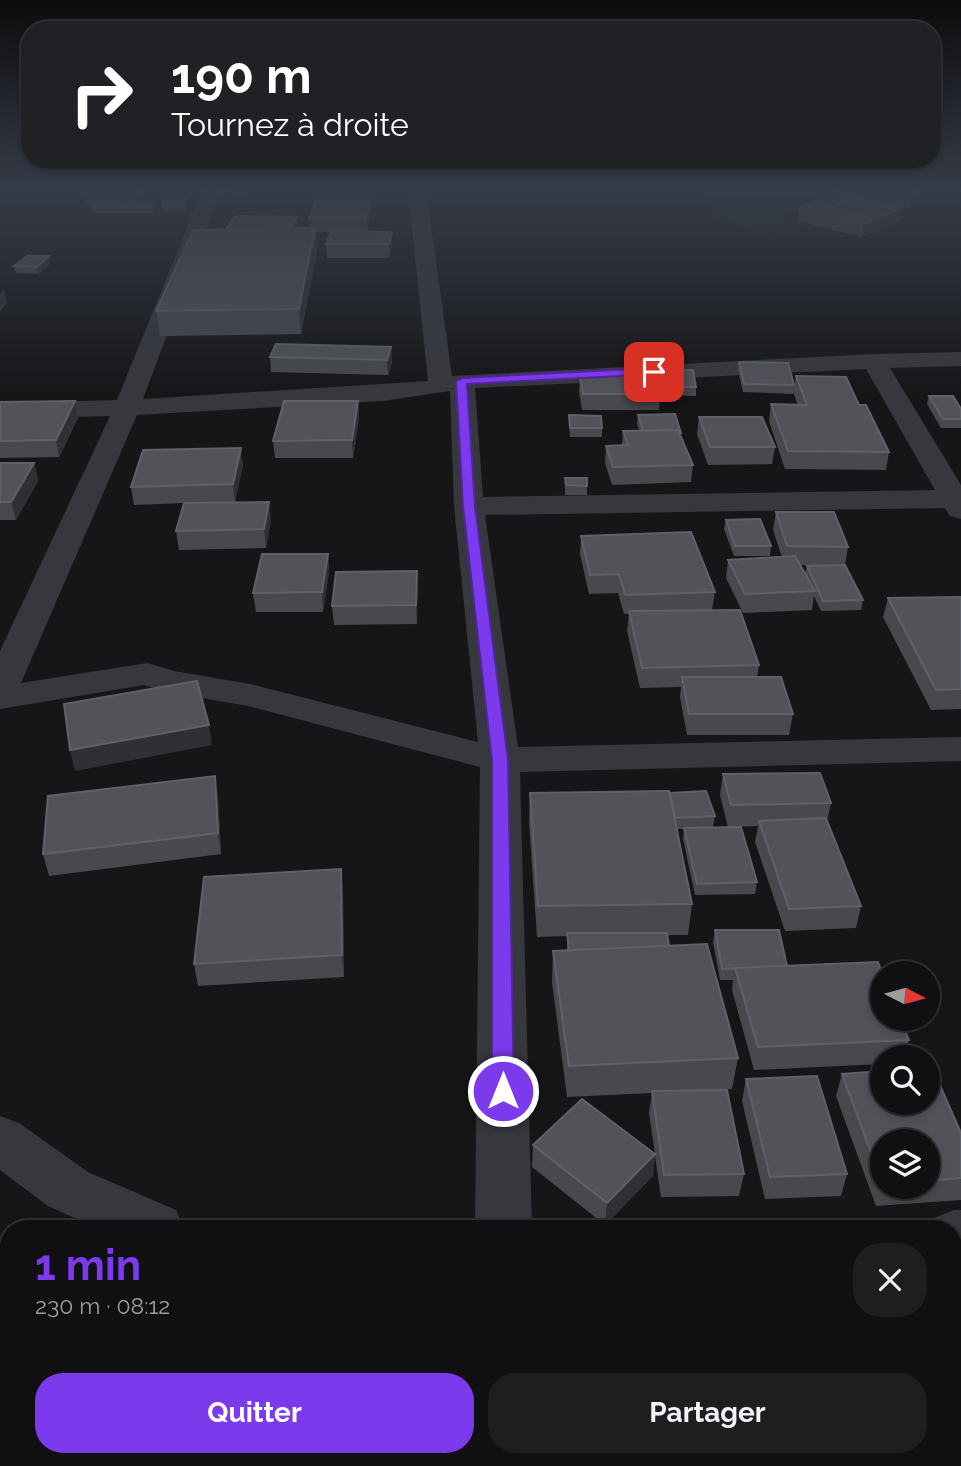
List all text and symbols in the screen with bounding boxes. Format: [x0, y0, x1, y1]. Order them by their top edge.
text: 190 m [171, 47, 312, 104]
icon: right [56, 49, 147, 140]
text: Tournez à droite [171, 106, 409, 143]
pin [624, 342, 684, 402]
icon: arrive [635, 353, 673, 391]
north arrow [870, 961, 940, 1031]
map controls [870, 961, 940, 1199]
button: search [870, 1045, 940, 1115]
position arrow [466, 1054, 540, 1128]
button: layers [870, 1129, 940, 1199]
text: 1 min [35, 1241, 141, 1290]
button: close [853, 1243, 927, 1317]
text: 230 m · 08:12 [35, 1292, 170, 1319]
button: Quitter [35, 1373, 474, 1453]
button: Partager [488, 1373, 927, 1453]

